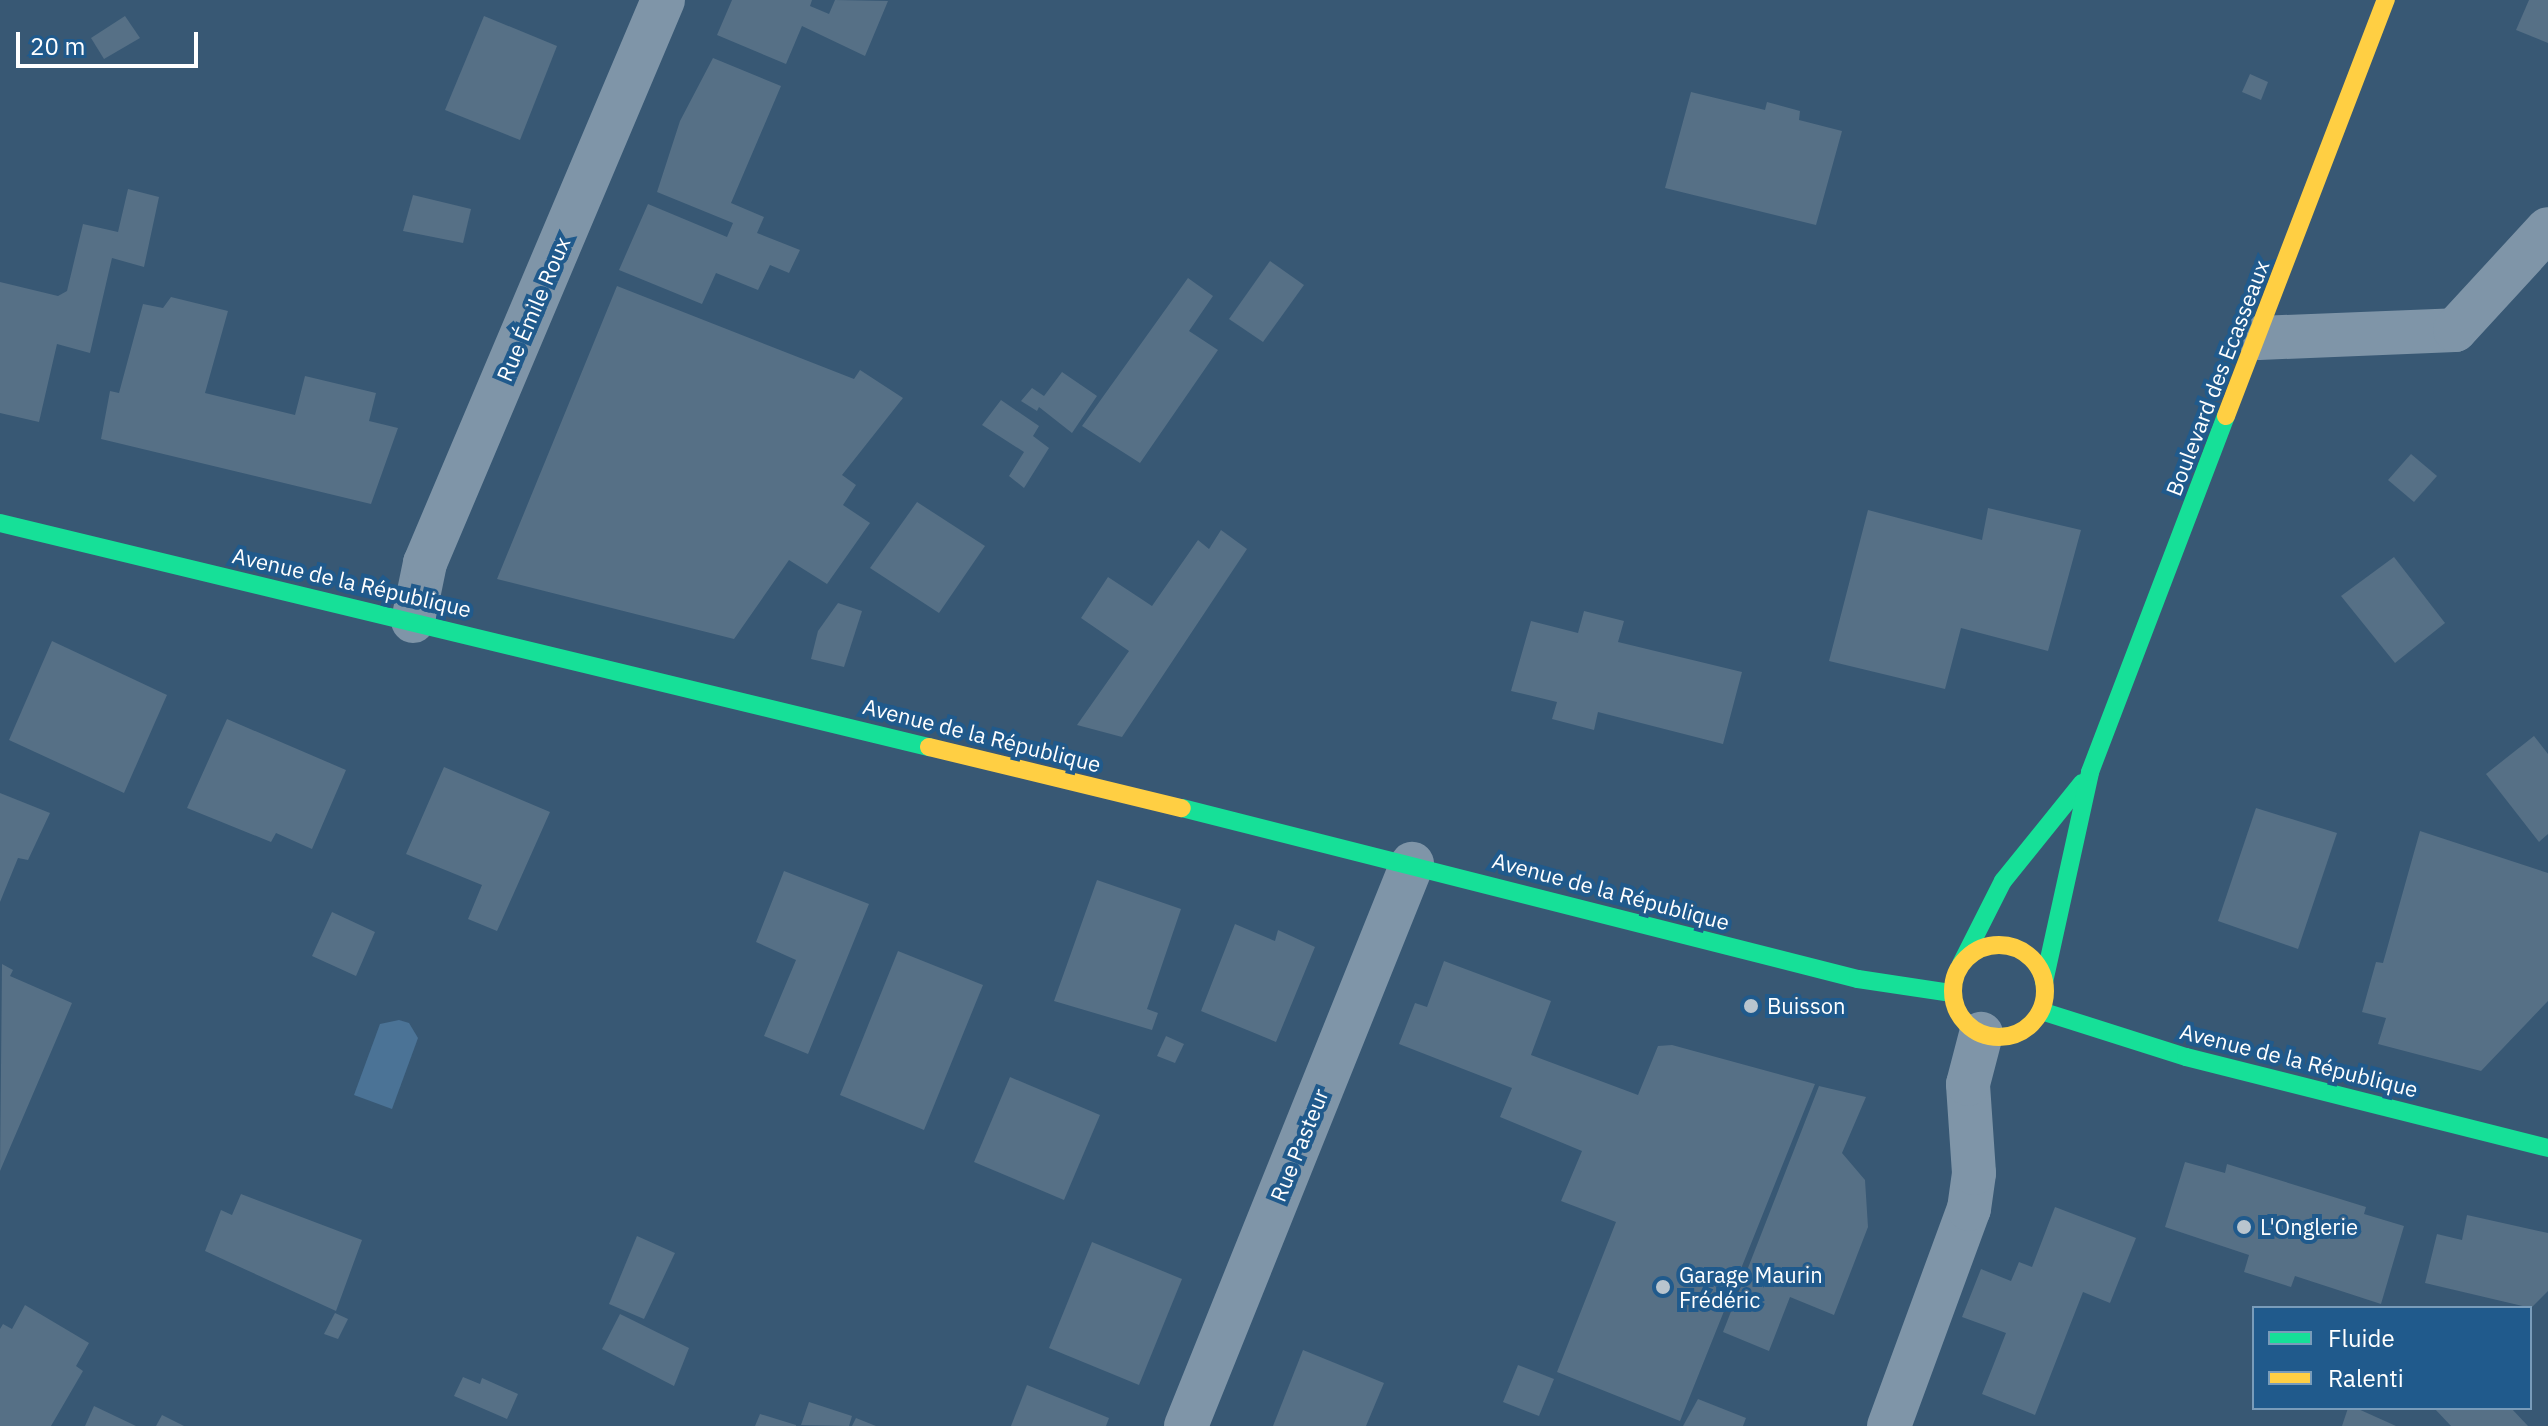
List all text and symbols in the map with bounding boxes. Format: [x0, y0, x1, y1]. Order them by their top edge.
scale bar [20, 16, 202, 66]
text: 20 m [30, 30, 85, 62]
street label: Rue Émile Roux [491, 233, 575, 385]
street label: Boulevard des Ecasseaux [2160, 256, 2274, 500]
street label: Avenue de la République [230, 542, 474, 622]
street label: Avenue de la République [860, 693, 1104, 777]
street label: Avenue de la République [1490, 847, 1732, 935]
place label: Buisson [1767, 993, 1845, 1019]
marker: Buisson [1742, 997, 1760, 1015]
street label: Avenue de la République [2177, 1018, 2421, 1102]
street label: Rue Pasteur [1264, 1085, 1334, 1205]
place label: L'Onglerie [2260, 1214, 2358, 1240]
marker: L'Onglerie [2235, 1218, 2253, 1236]
place label: Garage Maurin Frédéric [1679, 1261, 1823, 1312]
marker: Garage Maurin Frédéric [1654, 1278, 1672, 1296]
legend [2252, 1306, 2532, 1410]
text: Fluide [2328, 1322, 2395, 1354]
text: Ralenti [2328, 1362, 2404, 1394]

